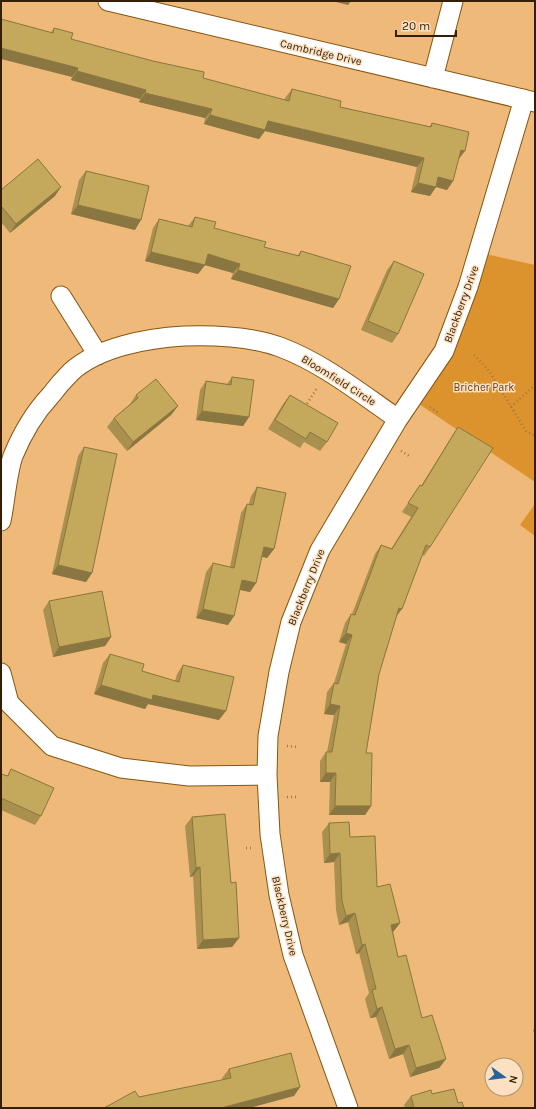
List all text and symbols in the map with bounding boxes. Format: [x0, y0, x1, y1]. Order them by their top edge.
scale bar [396, 12, 456, 38]
text: 20 m [402, 19, 430, 33]
street label: Cambridge Drive [279, 37, 363, 68]
street label: Blackberry Drive [441, 263, 482, 345]
street label: Bloomfield Circle [299, 352, 379, 409]
park label: Bricher Park [454, 381, 514, 394]
street label: Blackberry Drive [285, 547, 328, 627]
street label: Blackberry Drive [269, 875, 300, 958]
north arrow [484, 1057, 524, 1097]
text: N [506, 1074, 520, 1085]

